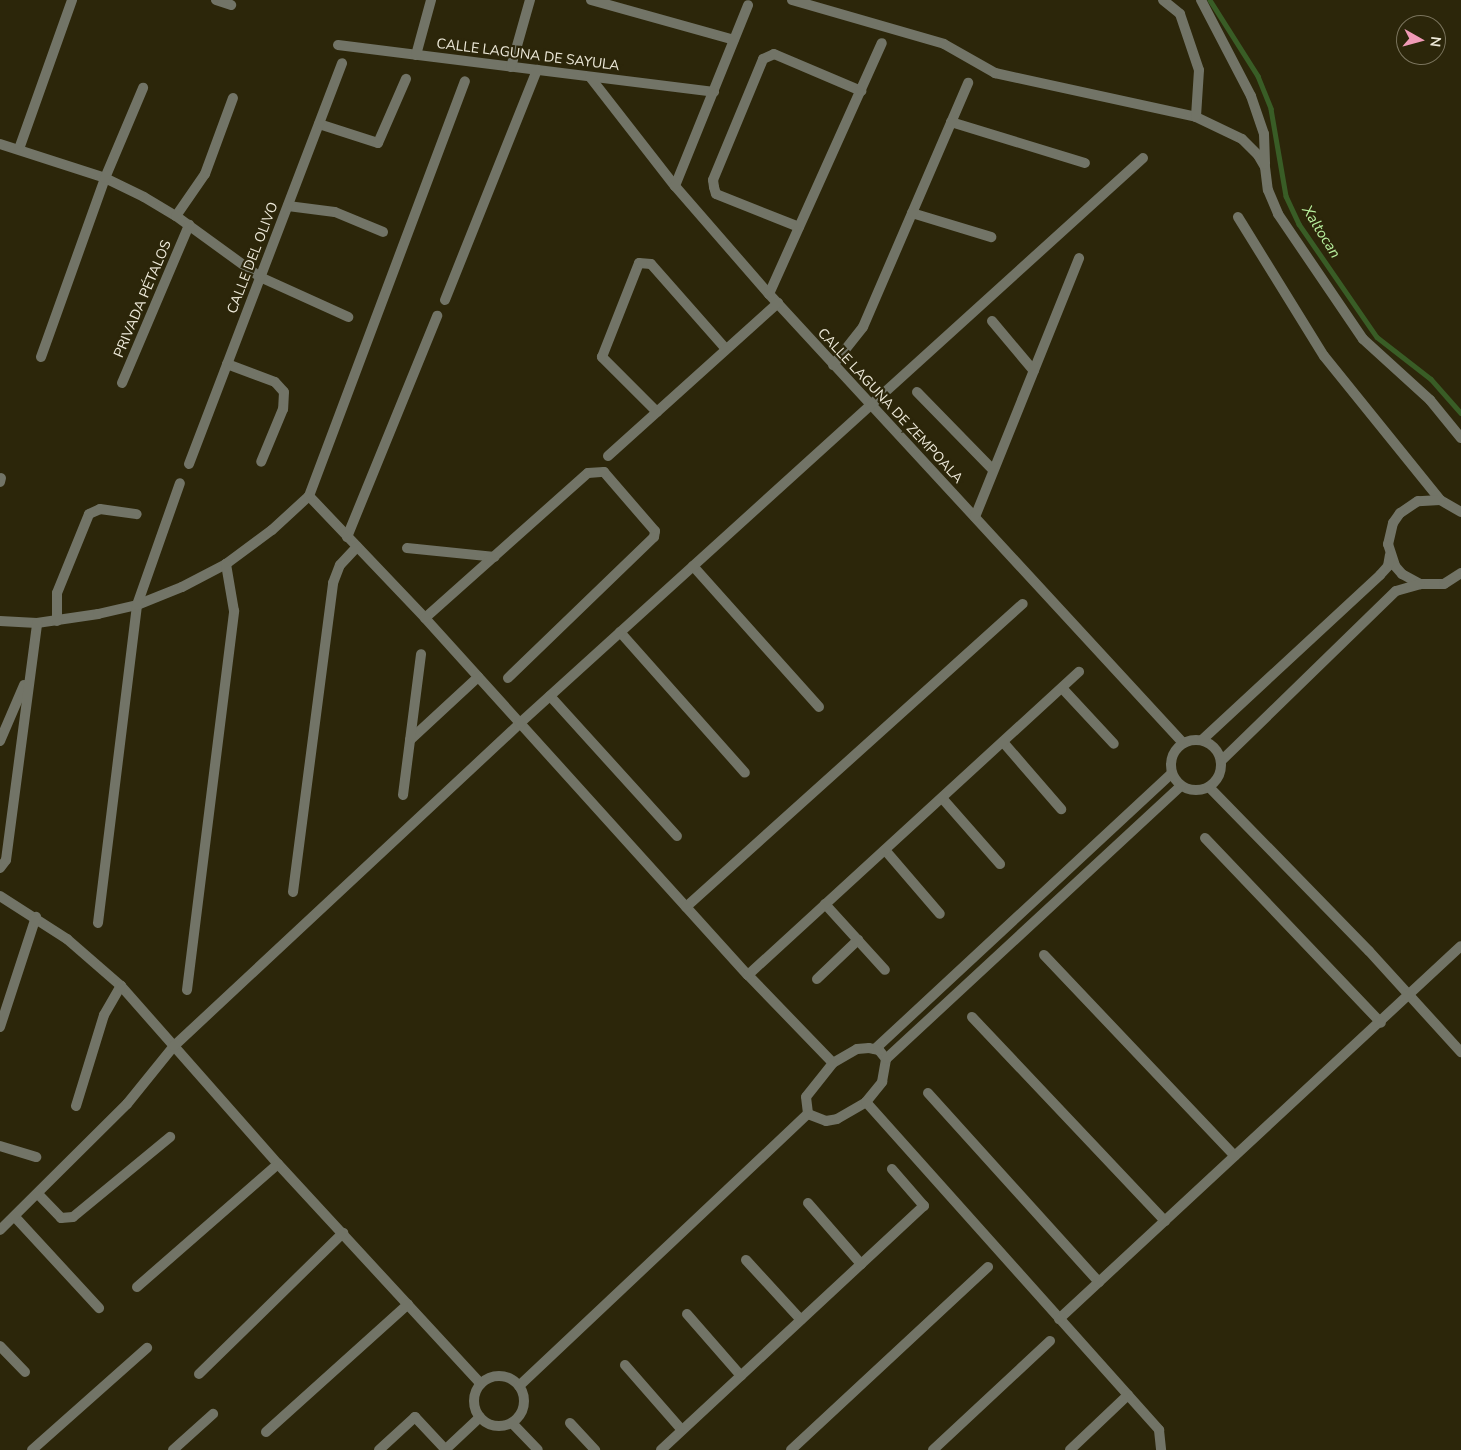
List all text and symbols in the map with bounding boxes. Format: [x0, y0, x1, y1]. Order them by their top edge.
north arrow [1396, 15, 1446, 65]
street label: CALLE LAGUNA DE SAYULA [436, 35, 620, 75]
text: N [1425, 35, 1445, 48]
street label: CALLE DEL OLIVO [224, 200, 282, 316]
water label: Xaltocan [1298, 202, 1344, 262]
street label: PRIVADA PÉTALOS [111, 238, 175, 360]
street label: CALLE LAGUNA DE ZEMPOALA [814, 325, 966, 487]

